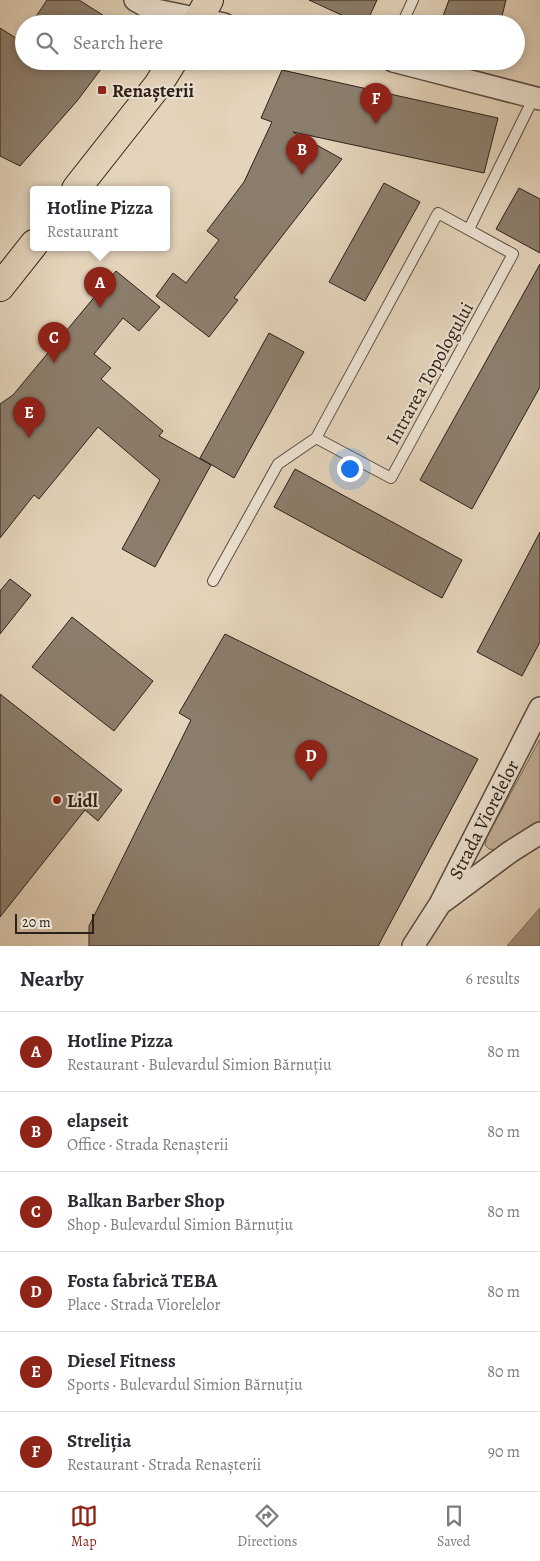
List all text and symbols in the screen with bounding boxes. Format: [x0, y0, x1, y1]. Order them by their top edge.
search box [15, 15, 525, 70]
icon: search [33, 29, 61, 57]
text: Search here [73, 30, 163, 56]
place label: Renașterii [112, 78, 194, 104]
pin: F [360, 83, 392, 124]
marker: Renașterii [96, 84, 108, 96]
pin: B [286, 134, 318, 175]
popup [30, 186, 170, 251]
text: Hotline Pizza [47, 195, 153, 221]
text: Restaurant [47, 221, 119, 243]
pin: A [84, 267, 116, 308]
street label: Intrarea Topologului [380, 297, 480, 450]
pin: C [38, 322, 70, 363]
pin: E [13, 397, 45, 438]
your location [337, 456, 363, 482]
pin: D [295, 740, 327, 781]
street label: Strada Viorelelor [443, 756, 525, 884]
place label: Lidl [67, 788, 98, 814]
marker: Lidl [51, 794, 63, 806]
scale bar [15, 911, 94, 934]
text: 20 m [22, 913, 51, 932]
text: Nearby [20, 965, 83, 993]
text: 6 results [466, 968, 520, 990]
text: Hotline Pizza [67, 1028, 173, 1054]
text: A [31, 1041, 41, 1063]
text: 80 m [487, 1041, 520, 1063]
text: Restaurant · Bulevardul Simion Bărnuțiu [67, 1054, 332, 1076]
text: elapseit [67, 1108, 128, 1134]
text: B [31, 1121, 41, 1143]
text: 80 m [487, 1121, 520, 1143]
text: Office · Strada Renașterii [67, 1134, 229, 1156]
text: Balkan Barber Shop [67, 1188, 225, 1214]
text: C [31, 1201, 41, 1223]
text: 80 m [487, 1201, 520, 1223]
text: Shop · Bulevardul Simion Bărnuțiu [67, 1214, 293, 1236]
text: Fosta fabrică TEBA [67, 1268, 218, 1294]
text: D [30, 1281, 42, 1303]
text: 80 m [487, 1281, 520, 1303]
text: Place · Strada Viorelelor [67, 1294, 221, 1316]
text: Diesel Fitness [67, 1348, 176, 1374]
text: E [31, 1361, 41, 1383]
text: 80 m [487, 1361, 520, 1383]
text: Sports · Bulevardul Simion Bărnuțiu [67, 1374, 303, 1396]
text: Streliția [67, 1428, 131, 1454]
text: F [32, 1441, 40, 1463]
text: 90 m [488, 1441, 520, 1463]
text: Restaurant · Strada Renașterii [67, 1454, 261, 1476]
tab: Map [70, 1502, 98, 1551]
tab: Directions [237, 1502, 297, 1551]
tab: Saved [437, 1502, 470, 1551]

